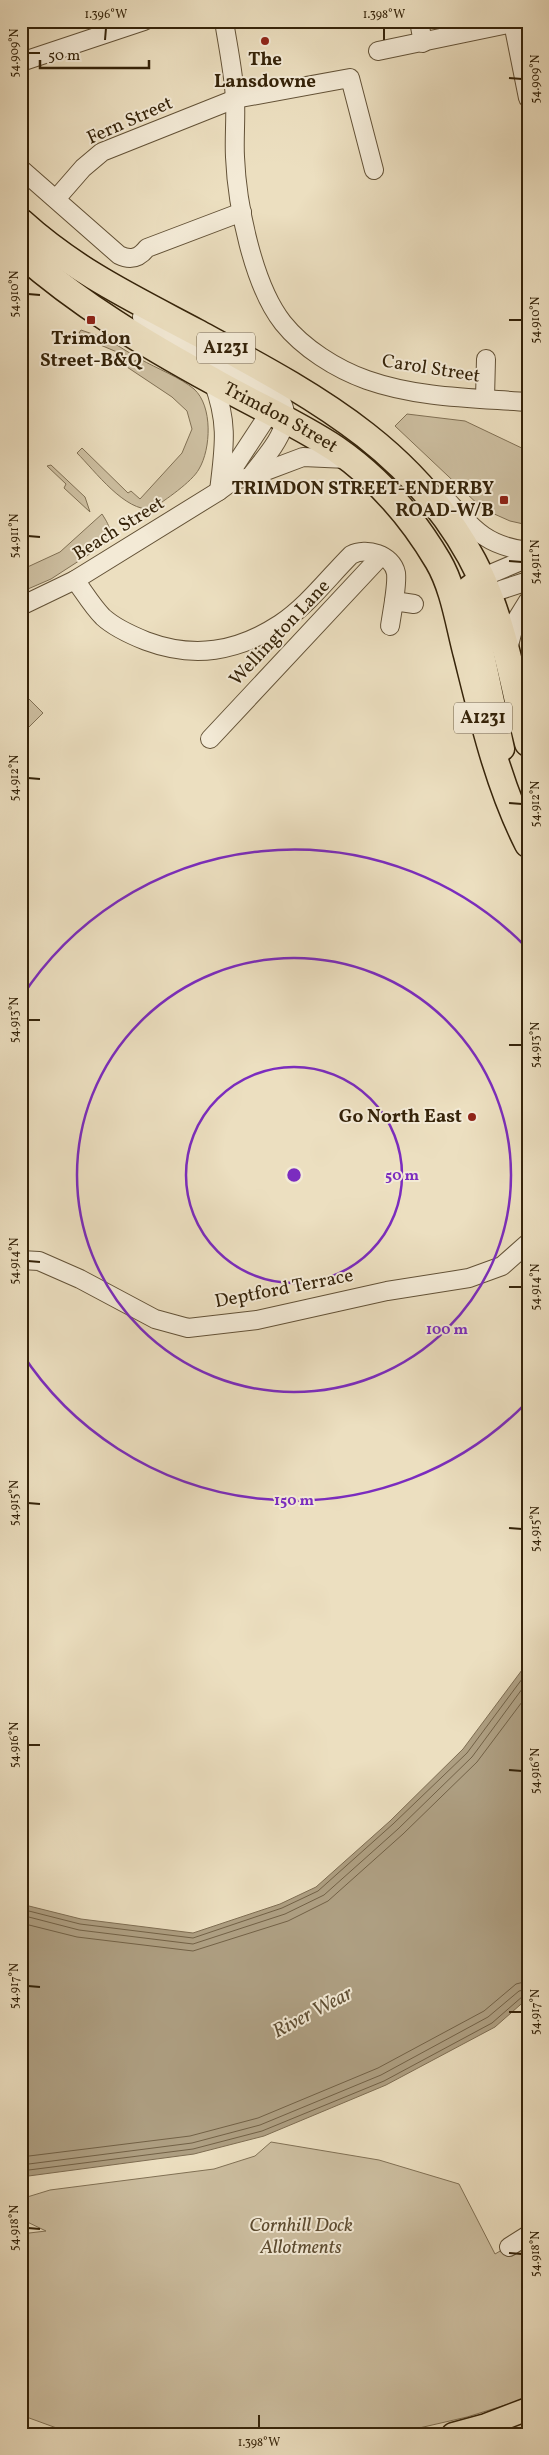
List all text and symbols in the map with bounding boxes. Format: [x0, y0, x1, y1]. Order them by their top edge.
text: 1.396°W [85, 7, 127, 23]
text: 1.398°W [363, 7, 405, 23]
text: 54.909°N [7, 28, 23, 77]
marker: The Lansdowne [259, 35, 271, 47]
scale bar [40, 38, 149, 70]
text: 50 m [48, 46, 80, 67]
place label: The Lansdowne [214, 47, 316, 95]
text: 54.909°N [528, 54, 544, 103]
street label: Fern Street [83, 90, 177, 152]
text: 54.910°N [7, 270, 23, 318]
text: 54.910°N [528, 296, 544, 344]
marker: Trimdon Street-B&Q [85, 314, 97, 326]
place label: Trimdon Street-B&Q [40, 326, 143, 374]
road number: A1231 [197, 332, 255, 363]
street label: Carol Street [380, 348, 482, 390]
street label: Trimdon Street [218, 376, 343, 460]
place label: TRIMDON STREET-ENDERBY ROAD-W/B [231, 476, 494, 524]
street label: Beach Street [68, 490, 170, 567]
marker: TRIMDON STREET-ENDERBY ROAD-W/B [498, 494, 510, 506]
text: 54.911°N [7, 514, 23, 558]
text: 54.911°N [528, 540, 544, 584]
street label: Wellington Lane [224, 574, 336, 692]
road number: A1231 [454, 702, 512, 734]
text: 54.912°N [7, 755, 23, 801]
text: 54.912°N [528, 781, 544, 827]
text: 54.913°N [7, 997, 23, 1043]
text: 54.913°N [528, 1022, 544, 1068]
place label: Go North East [339, 1104, 462, 1130]
marker: Go North East [466, 1111, 478, 1123]
centre of rings [285, 1166, 303, 1184]
text: 50 m [385, 1166, 419, 1187]
text: 54.914°N [7, 1237, 23, 1284]
street label: Deptford Terrace [212, 1263, 356, 1315]
text: 54.914°N [528, 1263, 544, 1310]
text: 100 m [426, 1320, 469, 1341]
text: 54.915°N [7, 1480, 23, 1526]
text: 150 m [274, 1491, 314, 1512]
text: 54.915°N [528, 1506, 544, 1552]
text: 54.916°N [7, 1722, 23, 1768]
text: 54.916°N [528, 1748, 544, 1794]
text: 54.917°N [7, 1963, 23, 2009]
water label: River Wear [268, 1980, 359, 2046]
text: 54.917°N [528, 1989, 544, 2035]
text: 54.918°N [7, 2205, 23, 2251]
park label: Cornhill Dock Allotments [249, 2213, 353, 2261]
text: 54.918°N [528, 2231, 544, 2277]
text: 1.398°W [238, 2435, 280, 2451]

